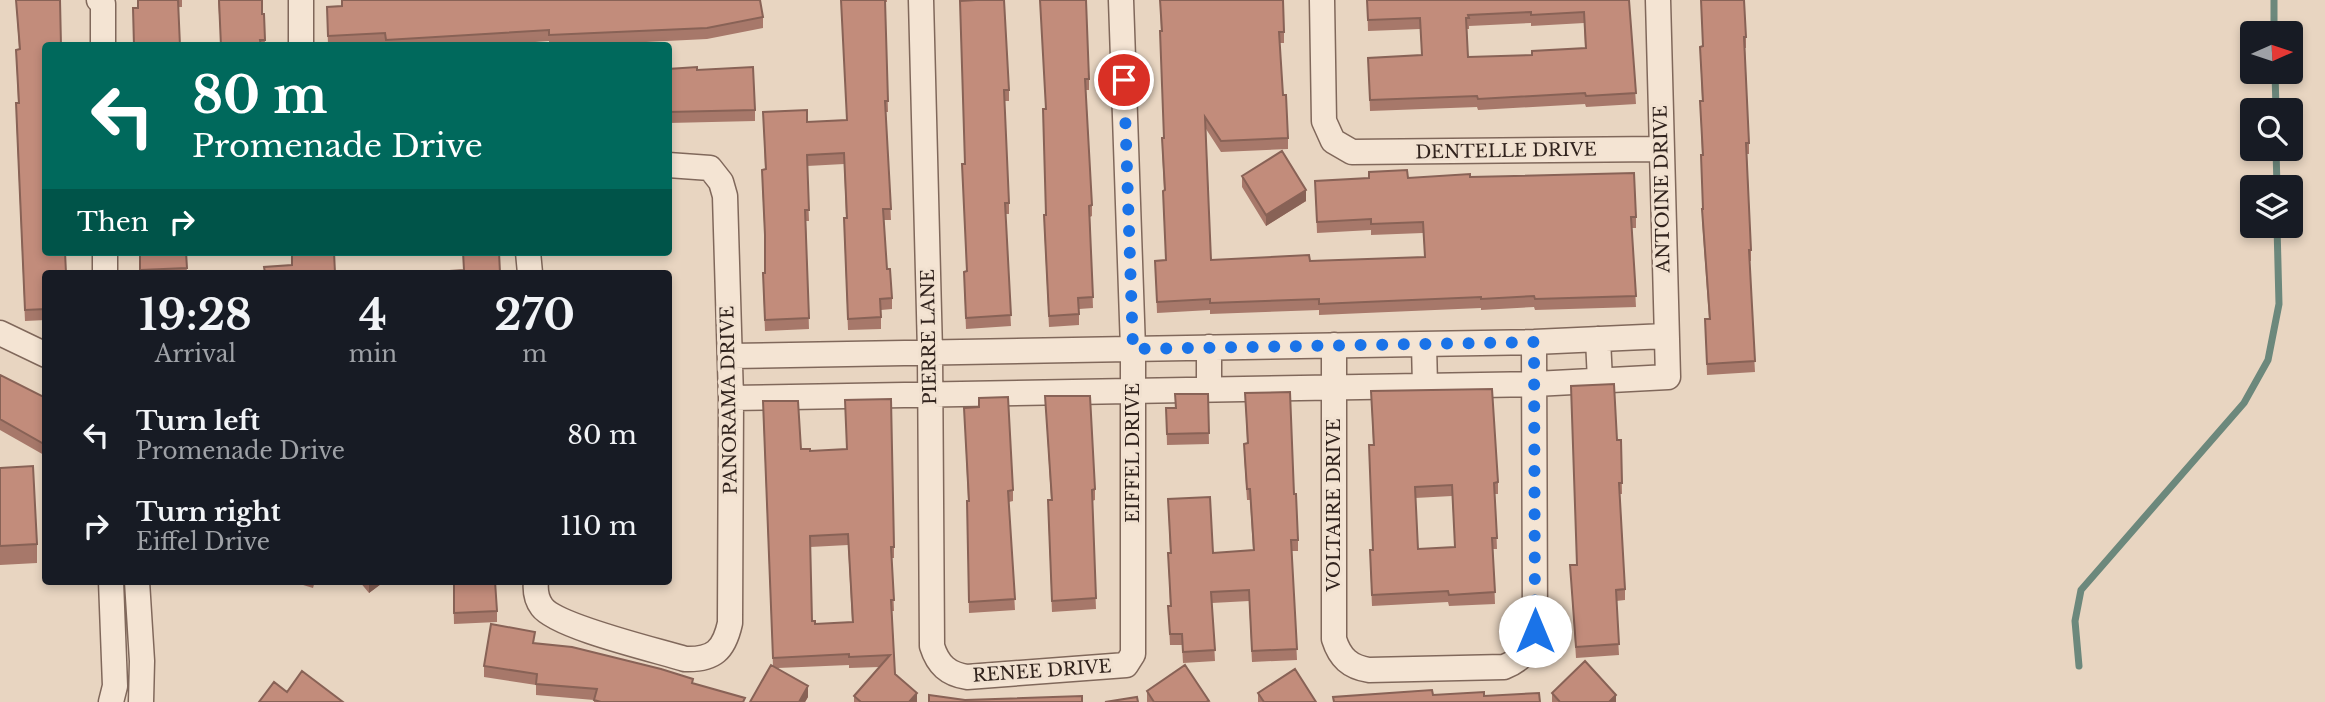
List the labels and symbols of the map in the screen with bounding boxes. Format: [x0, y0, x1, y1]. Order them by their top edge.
north arrow [2240, 21, 2303, 84]
pin [1094, 50, 1154, 110]
street label: ANTOINE DRIVE [1650, 105, 1674, 274]
street label: DENTELLE DRIVE [1415, 138, 1597, 164]
street label: PIERRE LANE [917, 269, 941, 405]
street label: PANORAMA DRIVE [716, 306, 742, 494]
street label: EIFFEL DRIVE [1122, 383, 1144, 523]
street label: VOLTAIRE DRIVE [1323, 419, 1345, 592]
position arrow [1498, 594, 1572, 668]
street label: RENEE DRIVE [972, 655, 1112, 687]

